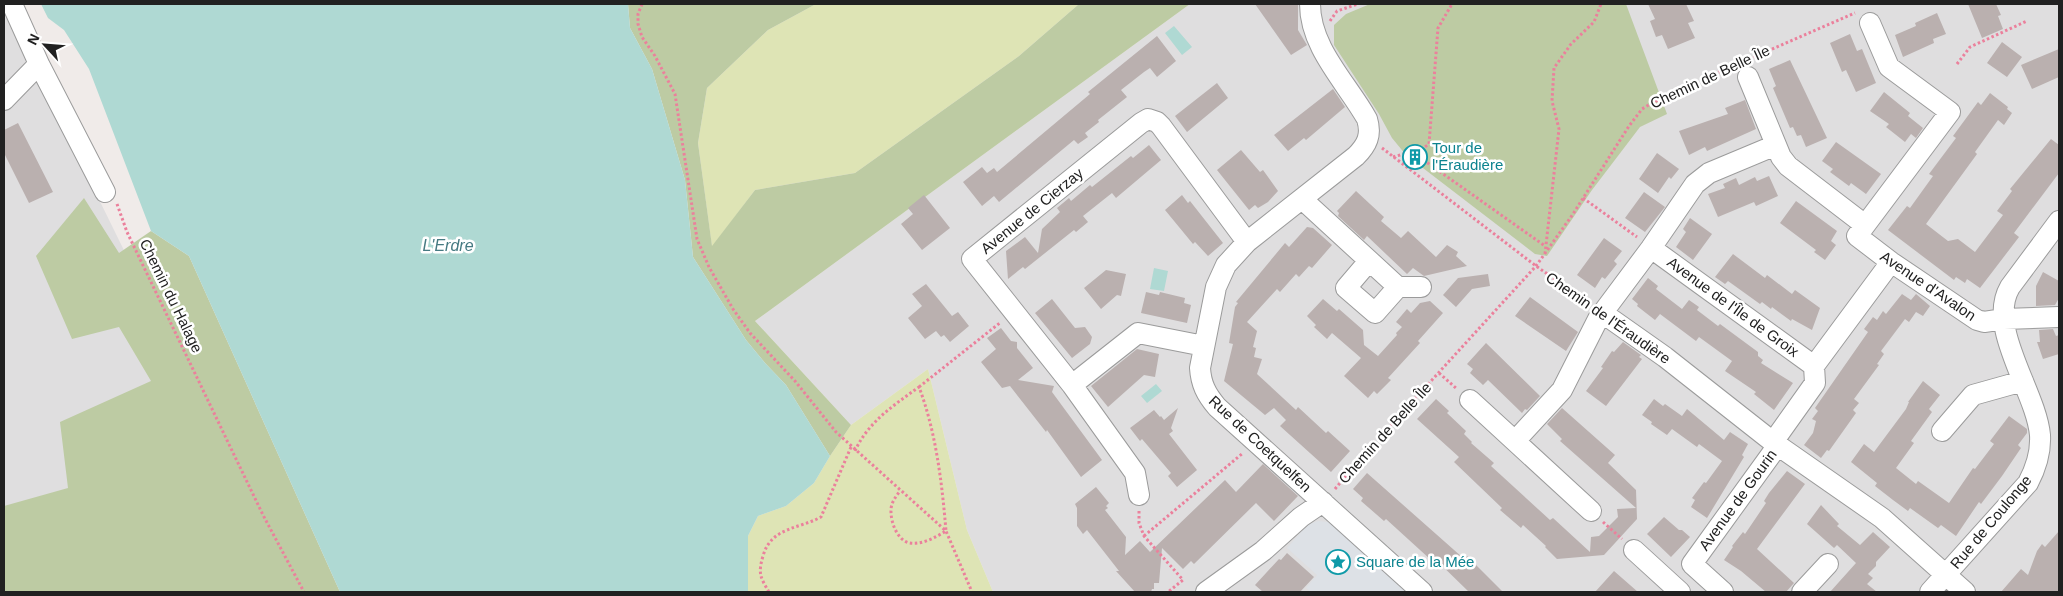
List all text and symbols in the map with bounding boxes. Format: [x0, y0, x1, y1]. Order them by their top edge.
north arrow [20, 20, 70, 70]
text: N [24, 31, 43, 47]
street label: Chemin de Belle Île [1647, 41, 1772, 112]
place label: Tour de l'Éraudière [1432, 139, 1503, 173]
building icon: Tour de l'Éraudière [1402, 144, 1428, 170]
street label: Avenue de Cierzay [977, 164, 1087, 257]
street label: Chemin du Halage [137, 236, 206, 355]
water label: L'Erdre [422, 237, 474, 254]
street label: Avenue d'Avalon [1877, 247, 1979, 324]
street label: Avenue de l'Île de Groix [1664, 253, 1803, 360]
street label: Chemin de l'Éraudière [1543, 268, 1674, 367]
street label: Chemin de Belle Île [1335, 379, 1434, 487]
street label: Rue de Coetquelfen [1206, 392, 1315, 495]
street label: Avenue de Gourin [1695, 446, 1780, 554]
street label: Rue de Coulonge [1947, 471, 2035, 572]
place icon: Square de la Mée [1325, 549, 1351, 575]
place label: Square de la Mée [1356, 553, 1474, 570]

